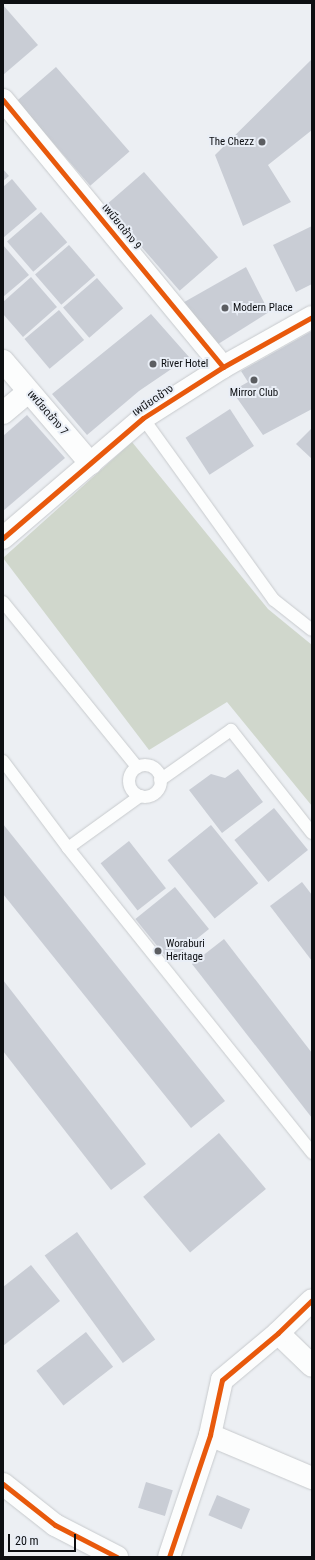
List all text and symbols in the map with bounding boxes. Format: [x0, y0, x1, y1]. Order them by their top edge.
place label: The Chezz [209, 135, 254, 149]
marker: The Chezz [257, 137, 267, 147]
street label: เพนียดช้าง 9 [99, 201, 143, 253]
place label: Modern Place [233, 301, 293, 315]
marker: Modern Place [220, 303, 230, 313]
place label: River Hotel [161, 357, 208, 371]
marker: River Hotel [148, 359, 158, 369]
marker: Mirror Club [249, 375, 259, 385]
street label: เพนียดช้าง [130, 382, 176, 420]
place label: Mirror Club [230, 386, 278, 400]
street label: เพนียดช้าง 7 [24, 388, 70, 438]
place label: Woraburi Heritage [166, 938, 205, 964]
marker: Woraburi Heritage [153, 946, 163, 956]
scale bar [10, 1526, 78, 1552]
text: 20 m [15, 1534, 39, 1548]

